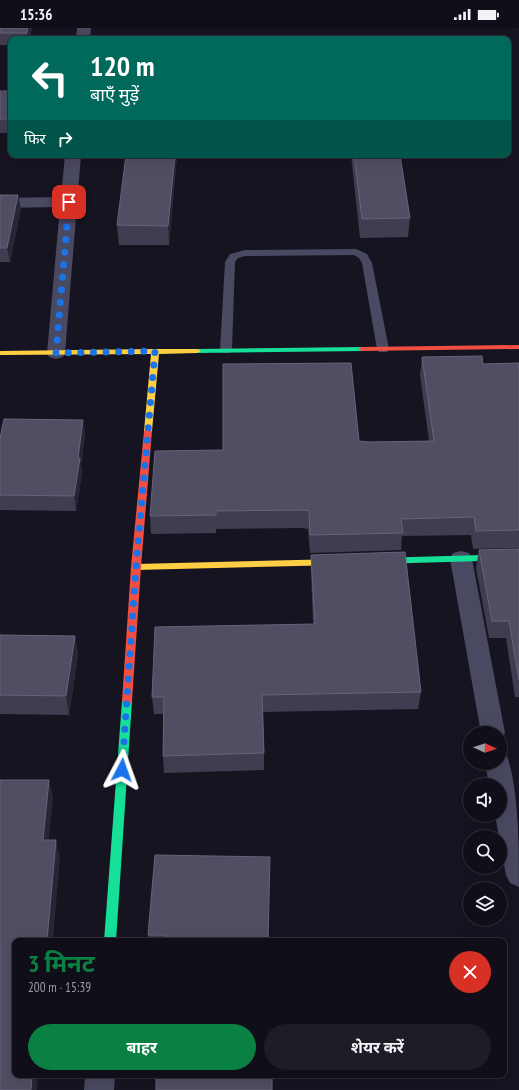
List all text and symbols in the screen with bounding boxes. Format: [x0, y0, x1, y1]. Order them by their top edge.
text: 15:36 [20, 5, 52, 24]
text: 120 m [90, 47, 154, 84]
icon: left [24, 52, 76, 104]
text: बाएँ मुड़ें [90, 83, 139, 106]
icon: right [54, 128, 76, 150]
text: फिर [24, 129, 46, 148]
pin [52, 185, 86, 219]
icon: arrive [58, 191, 80, 213]
north arrow [463, 726, 507, 770]
map controls [463, 726, 507, 926]
position arrow [101, 749, 143, 791]
button: sound [463, 778, 507, 822]
button: search [463, 830, 507, 874]
button: layers [463, 882, 507, 926]
text: 3 मिनट [28, 948, 95, 979]
button: close [449, 951, 491, 993]
text: 200 m · 15:39 [28, 979, 91, 996]
button: बाहर [28, 1024, 256, 1070]
button: शेयर करें [264, 1024, 491, 1070]

